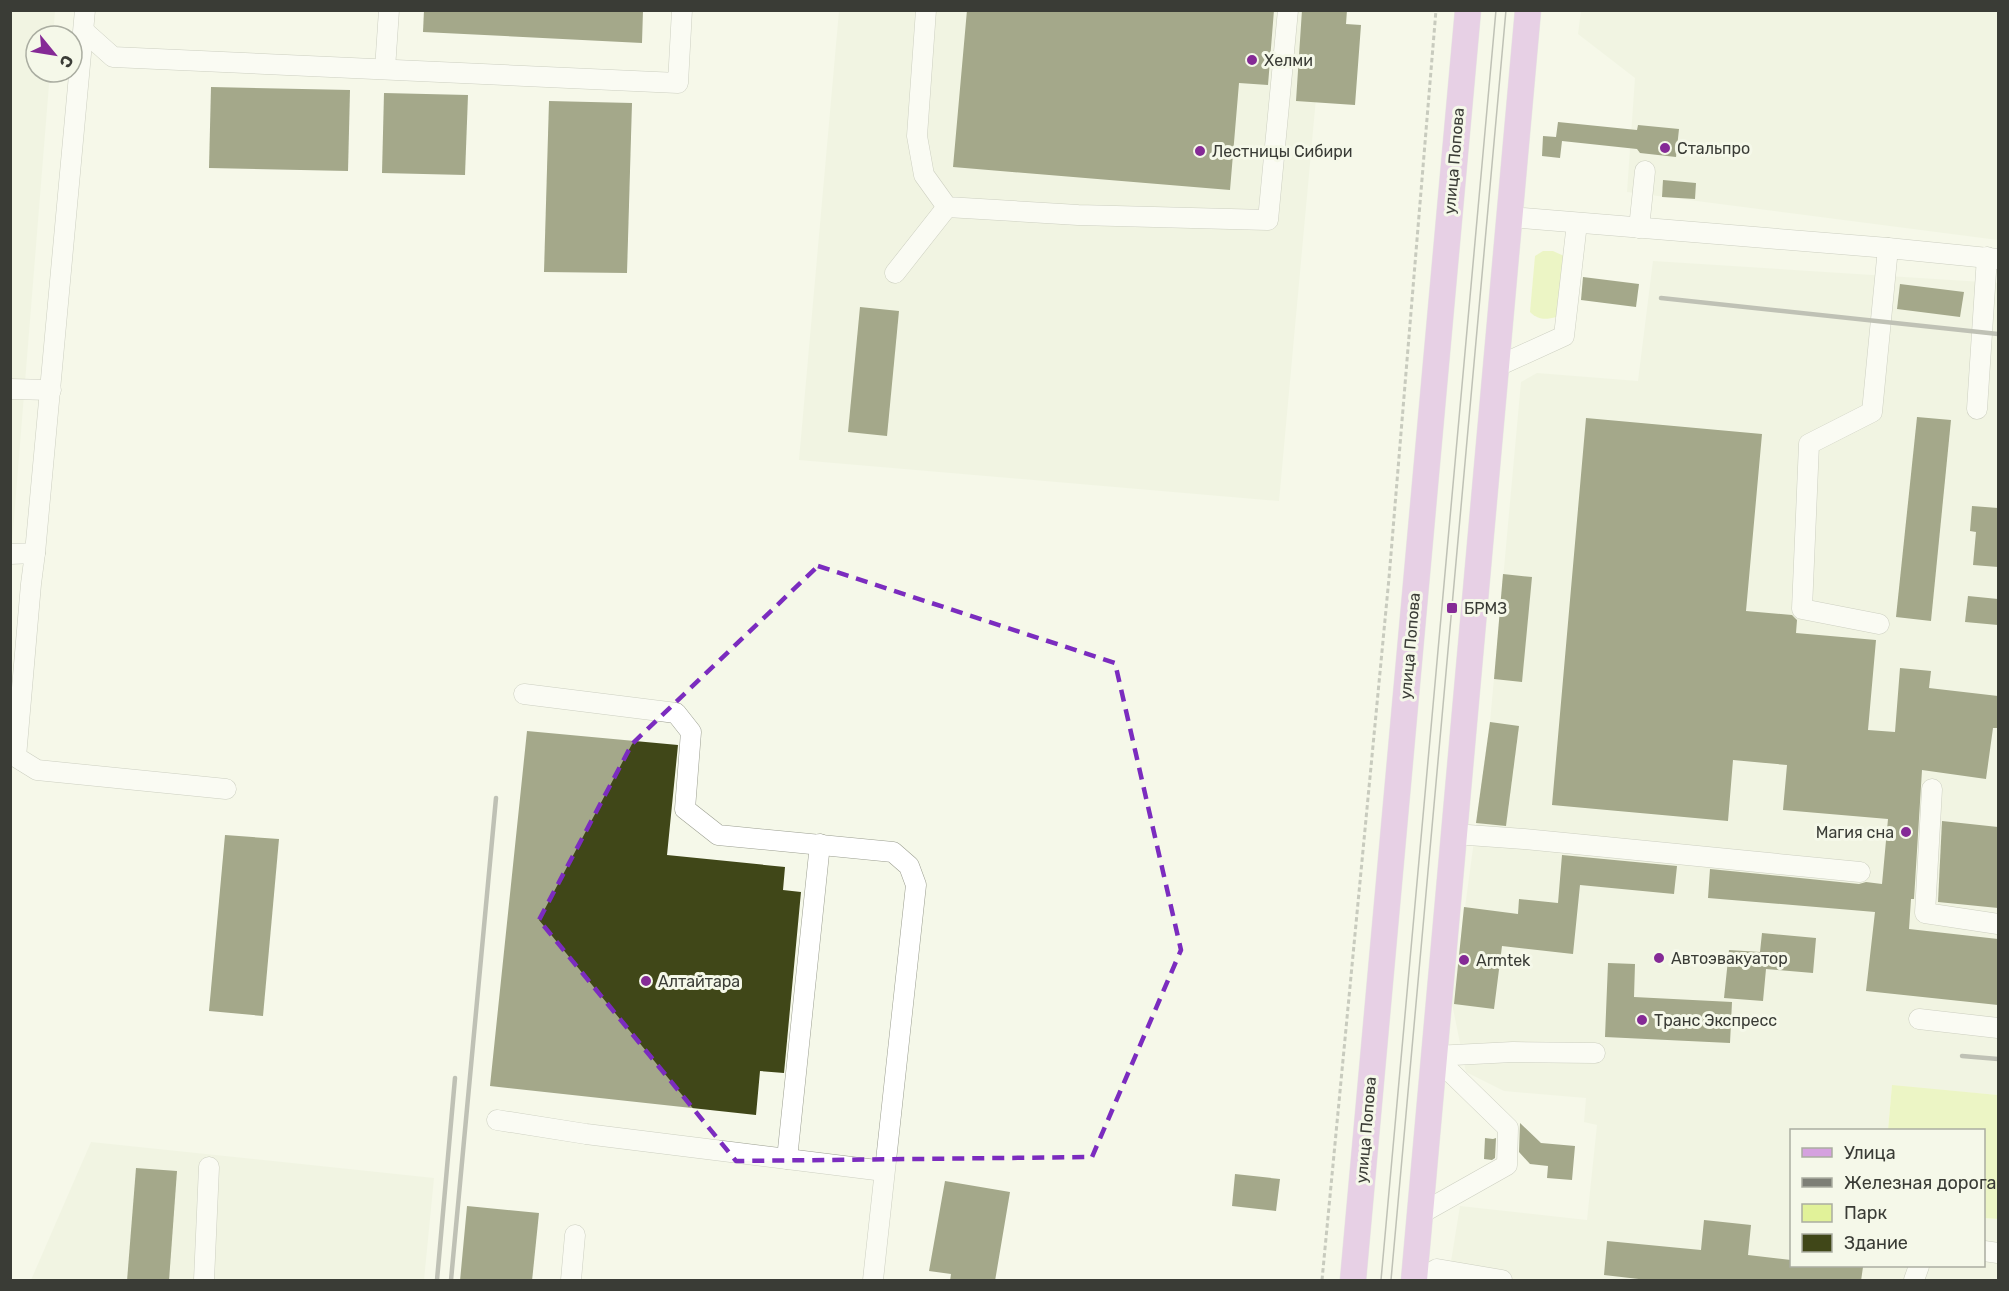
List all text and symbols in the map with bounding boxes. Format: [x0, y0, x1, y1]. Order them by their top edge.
north arrow [24, 24, 84, 84]
place label: Хелми [1264, 51, 1313, 70]
text: С [56, 52, 78, 71]
marker: Хелми [1245, 53, 1259, 67]
street label: улица Попова [1440, 107, 1468, 215]
place label: Стальпро [1677, 139, 1750, 158]
marker: Стальпро [1658, 141, 1672, 155]
place label: Лестницы Сибири [1212, 142, 1353, 161]
marker: Лестницы Сибири [1193, 144, 1207, 158]
street label: улица Попова [1396, 592, 1424, 700]
place label: БРМЗ [1464, 599, 1507, 618]
marker: БРМЗ [1445, 601, 1459, 615]
place label: Магия сна [1816, 823, 1894, 842]
marker: Магия сна [1899, 825, 1913, 839]
place label: Автоэвакуатор [1671, 949, 1788, 968]
place label: Armtek [1476, 951, 1531, 970]
marker: Автоэвакуатор [1652, 951, 1666, 965]
marker: Armtek [1457, 953, 1471, 967]
place label: Алтайтара [658, 972, 740, 991]
marker: Алтайтара [639, 974, 653, 988]
place label: Транс Экспресс [1654, 1011, 1777, 1030]
marker: Транс Экспресс [1635, 1013, 1649, 1027]
street label: улица Попова [1352, 1076, 1380, 1184]
legend [1790, 1129, 1985, 1267]
text: Улица [1844, 1142, 1896, 1164]
text: Железная дорога [1844, 1172, 1997, 1194]
text: Парк [1844, 1202, 1888, 1224]
text: Здание [1844, 1232, 1908, 1254]

